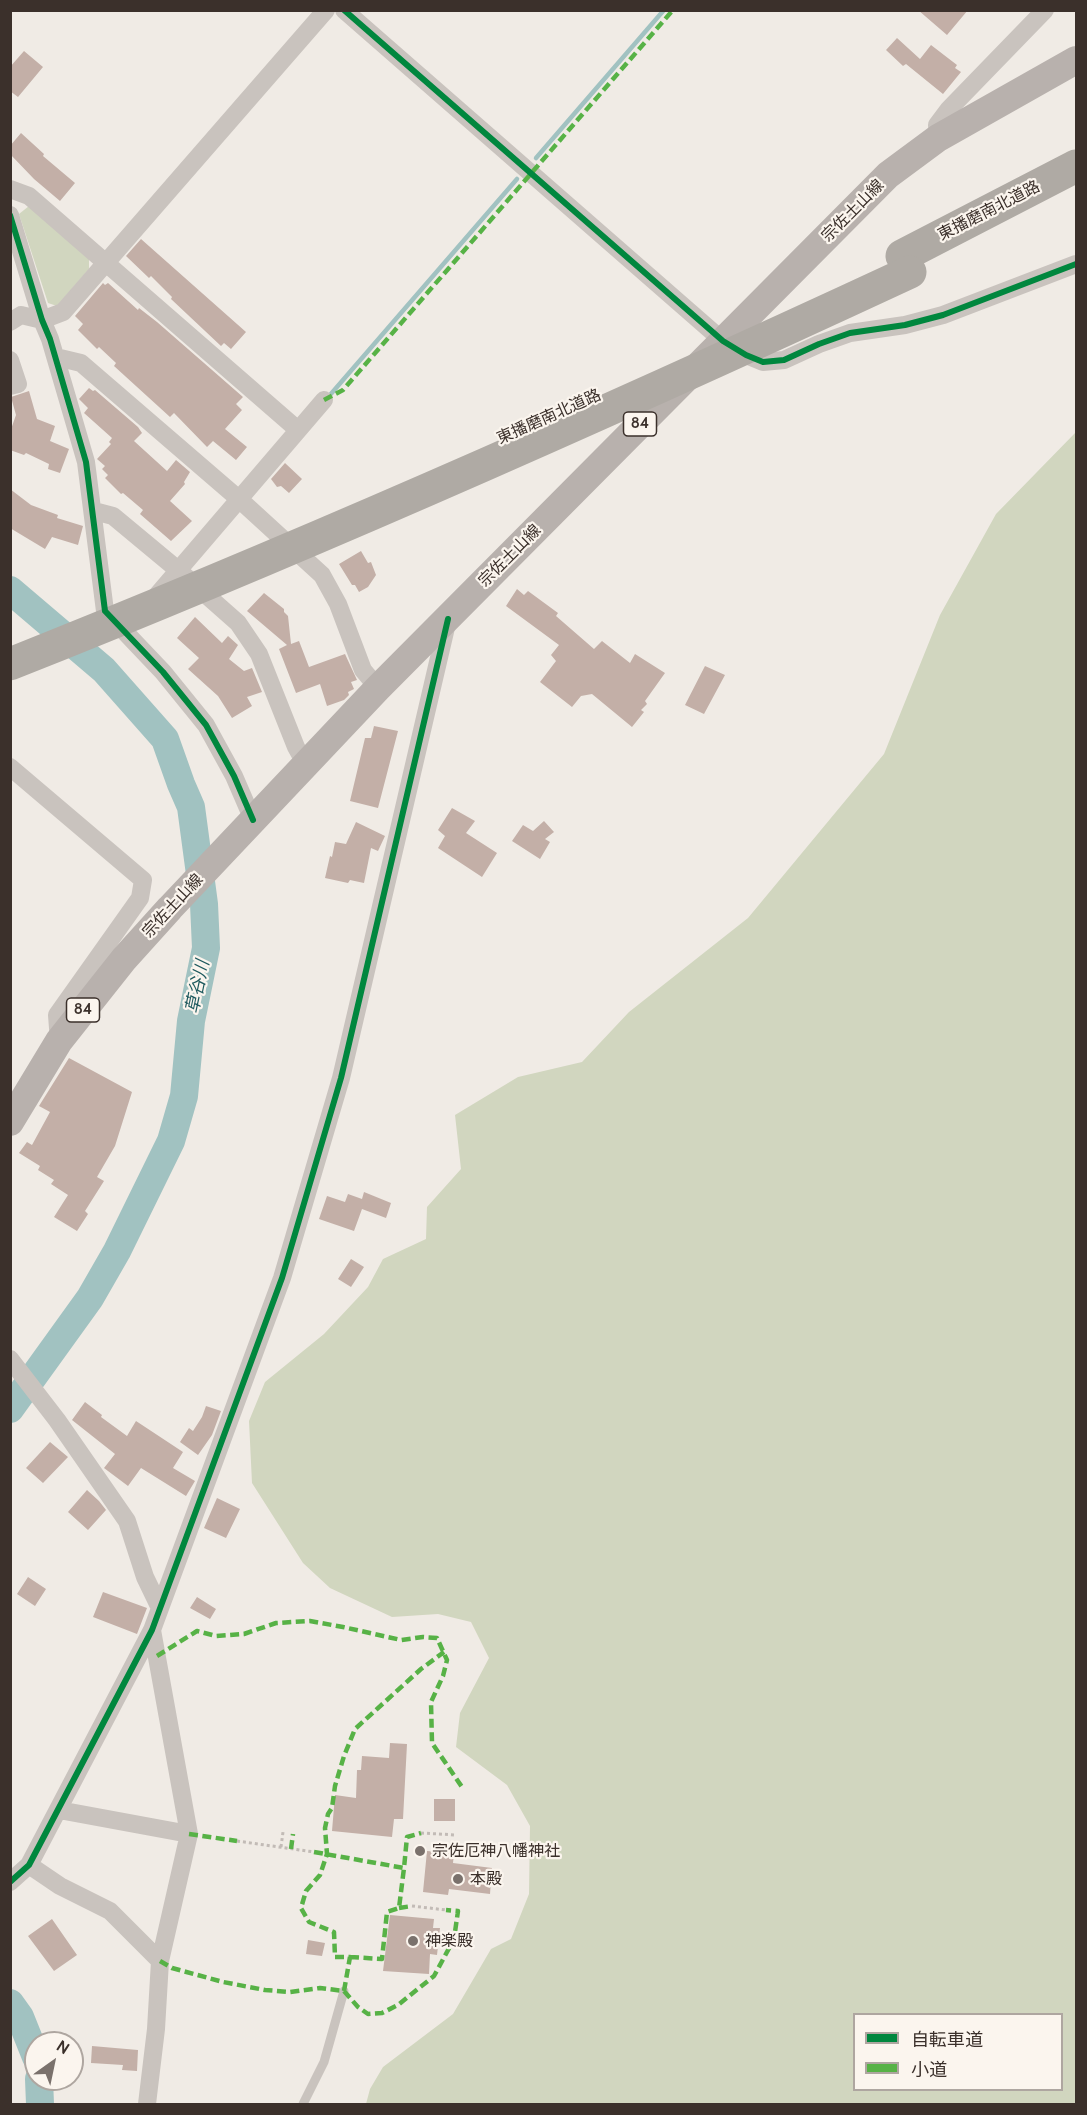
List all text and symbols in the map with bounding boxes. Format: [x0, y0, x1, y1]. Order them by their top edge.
street label: 宗佐土山線 [818, 176, 888, 246]
street label: 東播磨南北道路 [935, 177, 1043, 245]
street label: 東播磨南北道路 [494, 385, 604, 449]
road number: 84 [624, 412, 656, 436]
street label: 宗佐土山線 [475, 521, 545, 591]
street label: 宗佐土山線 [139, 870, 207, 942]
water label: 草谷川 [182, 958, 214, 1016]
road number: 84 [66, 998, 100, 1022]
place label: 宗佐厄神八幡神社 [432, 1841, 560, 1861]
marker: 宗佐厄神八幡神社 [413, 1844, 427, 1858]
place label: 本殿 [470, 1869, 502, 1889]
marker: 本殿 [451, 1872, 465, 1886]
place label: 神楽殿 [425, 1931, 473, 1951]
marker: 神楽殿 [406, 1934, 420, 1948]
legend [853, 2013, 1063, 2091]
text: 自転車道 [911, 2029, 983, 2051]
north arrow [24, 2031, 84, 2091]
text: N [53, 2036, 73, 2058]
text: 小道 [911, 2059, 947, 2081]

